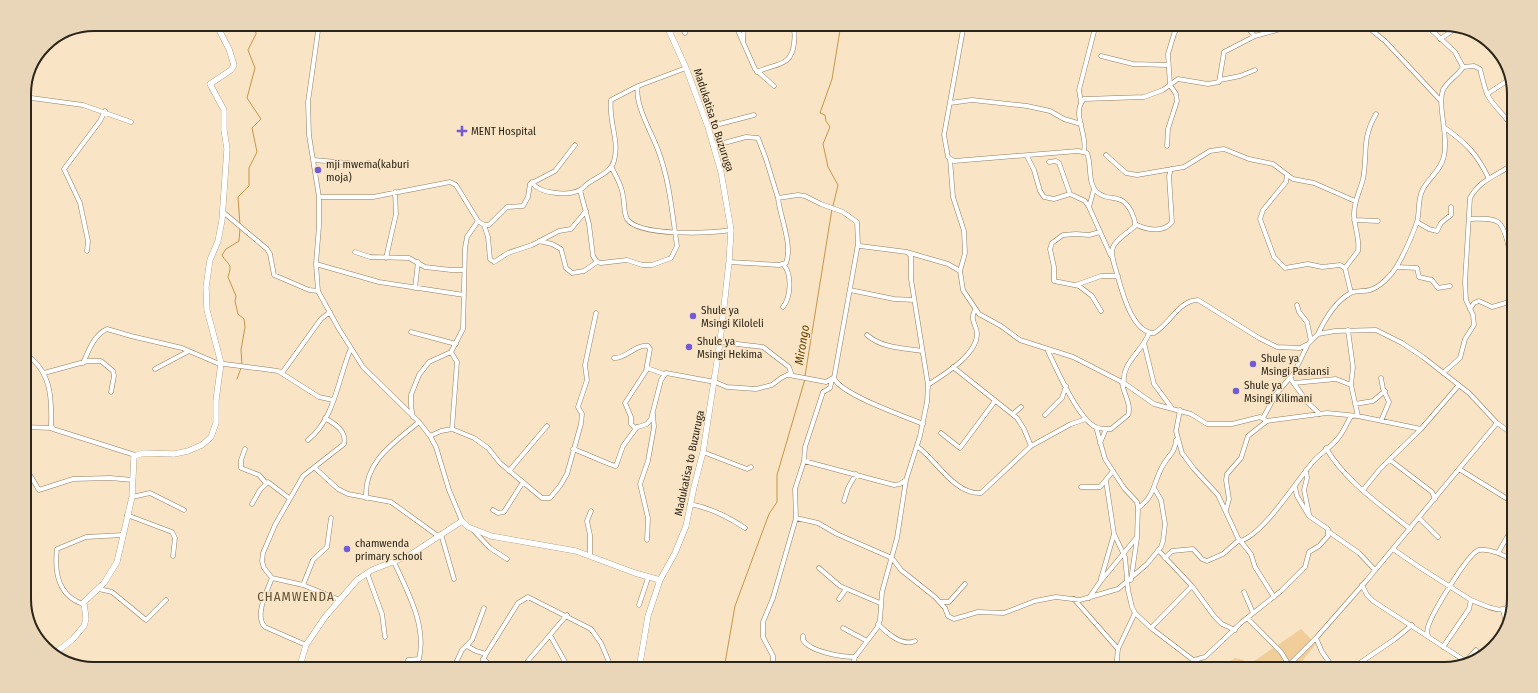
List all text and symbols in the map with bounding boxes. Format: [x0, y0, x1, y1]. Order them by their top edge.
street label: Madukatisa to Buzuruga [691, 67, 736, 173]
marker: MENT Hospital [456, 125, 468, 137]
place label: MENT Hospital [471, 125, 536, 138]
place label: mji mwema(kaburi moja) [326, 158, 410, 184]
marker: mji mwema(kaburi moja) [313, 165, 323, 175]
place label: Shule ya Msingi Kiloleli [701, 304, 764, 330]
marker: Shule ya Msingi Kiloleli [688, 311, 698, 321]
water label: Mirongo [792, 324, 812, 366]
place label: Shule ya Msingi Hekima [697, 335, 762, 361]
marker: Shule ya Msingi Hekima [684, 342, 694, 352]
place label: Shule ya Msingi Pasiansi [1261, 352, 1329, 378]
marker: Shule ya Msingi Pasiansi [1248, 359, 1258, 369]
place label: Shule ya Msingi Kilimani [1244, 379, 1313, 405]
marker: Shule ya Msingi Kilimani [1231, 386, 1241, 396]
street label: Madukatisa to Buzuruga [672, 409, 707, 517]
place label: chamwenda primary school [355, 537, 422, 563]
marker: chamwenda primary school [342, 544, 352, 554]
district label: CHAMWENDA [257, 589, 335, 604]

